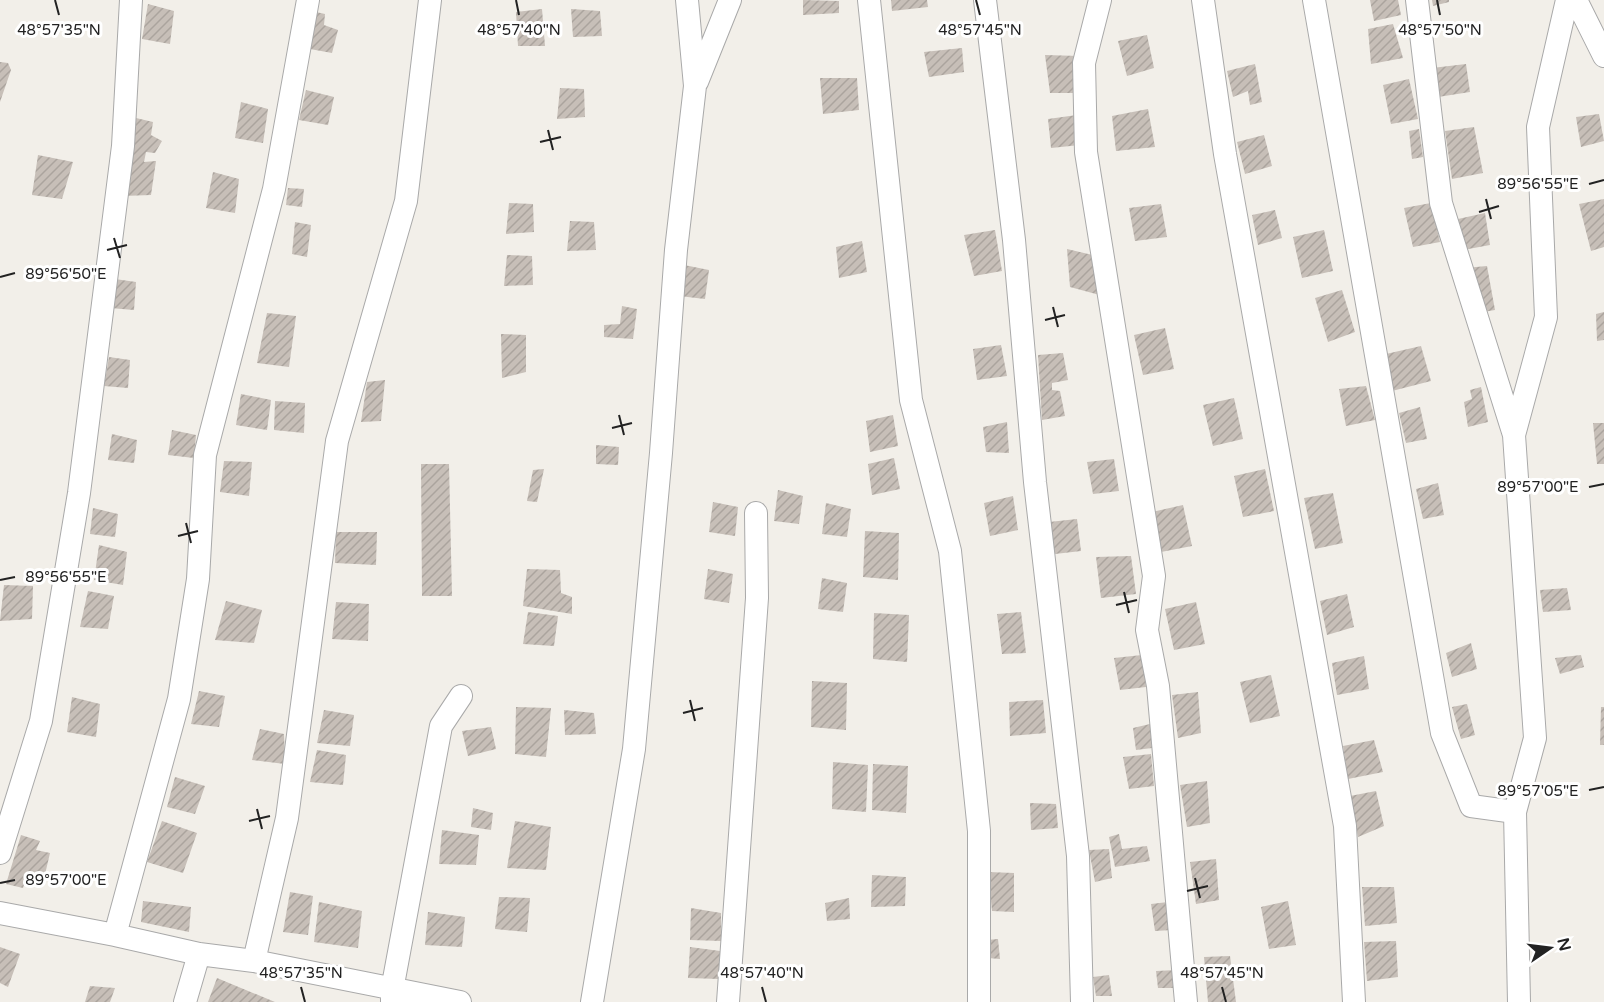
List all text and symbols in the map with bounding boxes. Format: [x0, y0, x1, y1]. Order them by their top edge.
text: 48°57'35"N [17, 21, 101, 39]
text: 48°57'40"N [477, 21, 561, 39]
text: 48°57'45"N [938, 21, 1022, 39]
text: 48°57'50"N [1398, 21, 1482, 39]
text: 89°56'55"E [1497, 175, 1579, 193]
text: 89°56'50"E [25, 265, 107, 283]
text: 89°57'00"E [1497, 478, 1579, 496]
text: 89°56'55"E [25, 568, 107, 586]
text: 89°57'05"E [1497, 782, 1579, 800]
text: 89°57'00"E [25, 871, 107, 889]
north arrow [1520, 918, 1580, 978]
text: N [1552, 936, 1575, 953]
text: 48°57'35"N [259, 964, 343, 982]
text: 48°57'40"N [720, 964, 804, 982]
text: 48°57'45"N [1180, 964, 1264, 982]

